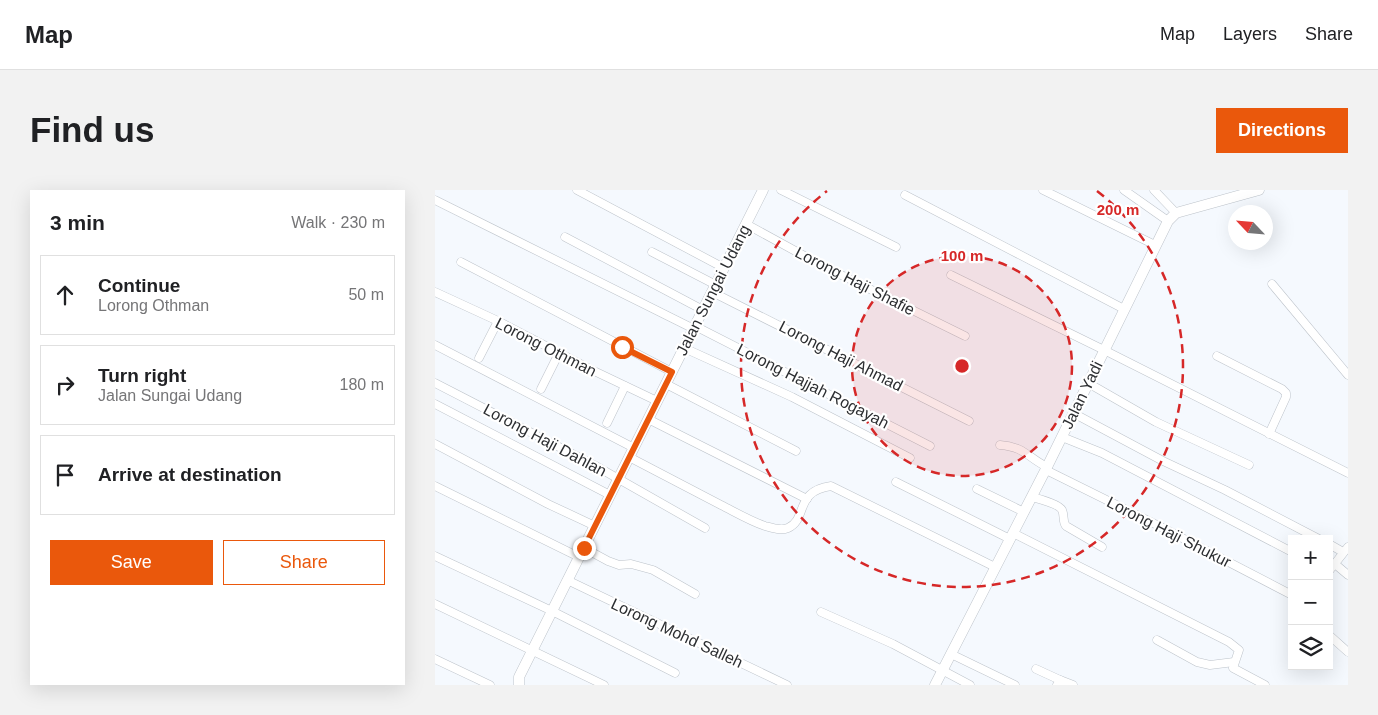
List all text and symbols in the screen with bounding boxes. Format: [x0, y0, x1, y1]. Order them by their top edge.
text: Map [25, 21, 73, 48]
text: Map [1160, 24, 1195, 44]
text: Layers [1223, 24, 1277, 44]
text: Share [1305, 24, 1353, 44]
button: Directions [1216, 108, 1348, 153]
text: Find us [30, 110, 154, 149]
text: 200 m [1097, 201, 1139, 218]
north arrow [1228, 205, 1273, 250]
text: 3 min [50, 211, 105, 234]
text: Walk · 230 m [291, 214, 385, 231]
street label: Jalan Sungai Udang [673, 222, 753, 358]
street label: Lorong Haji Shafie [792, 244, 918, 319]
text: 100 m [941, 247, 983, 264]
text: Continue [98, 275, 180, 296]
icon: ahead [51, 281, 79, 309]
text: 50 m [348, 286, 384, 303]
text: Lorong Othman [98, 297, 209, 314]
street label: Lorong Othman [493, 314, 599, 380]
street label: Lorong Haji Ahmad [777, 318, 905, 394]
route start [611, 336, 634, 359]
street label: Lorong Hajjah Rogayah [734, 340, 892, 432]
centre of rings [953, 357, 971, 375]
street label: Jalan Yadi [1058, 358, 1106, 432]
text: Turn right [98, 365, 186, 386]
icon: right [51, 371, 79, 399]
text: 180 m [340, 376, 384, 393]
text: Jalan Sungai Udang [98, 387, 242, 404]
street label: Lorong Haji Dahlan [481, 400, 609, 480]
icon: arrive [51, 461, 79, 489]
text: Arrive at destination [98, 464, 282, 485]
street label: Lorong Haji Shukur [1104, 493, 1234, 571]
map controls [1288, 535, 1333, 670]
button: + [1288, 535, 1333, 580]
route end [573, 537, 596, 560]
button: Save [50, 540, 213, 585]
button: Share [223, 540, 385, 585]
button: − [1288, 580, 1333, 625]
street label: Lorong Mohd Salleh [609, 595, 745, 671]
button: layers [1288, 625, 1333, 670]

